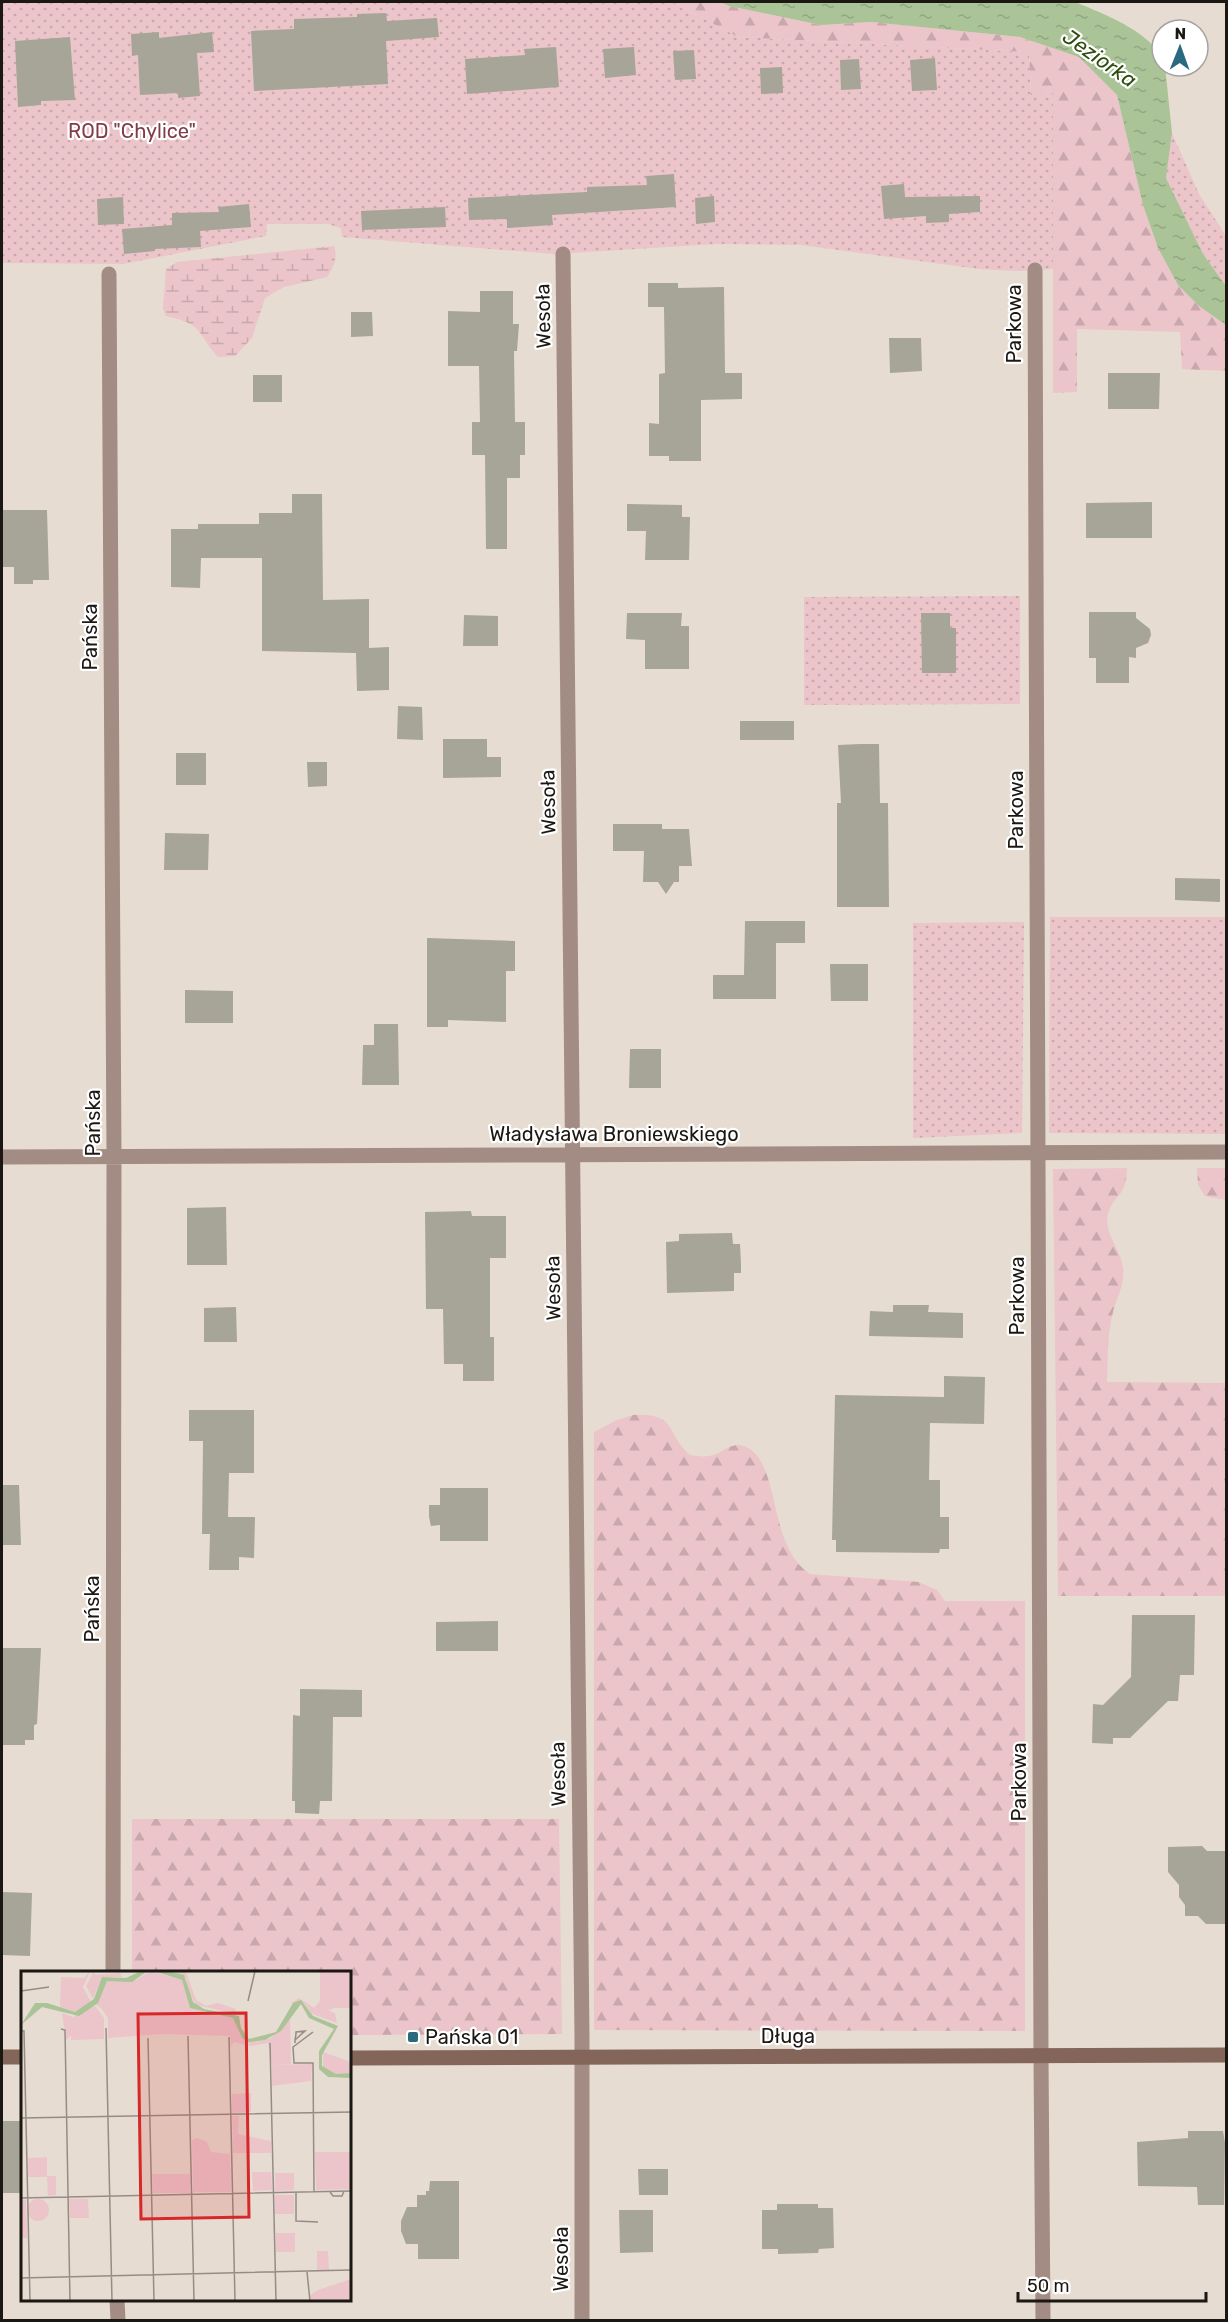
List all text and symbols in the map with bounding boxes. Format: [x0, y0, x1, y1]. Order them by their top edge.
north arrow [1150, 18, 1210, 78]
water label: Jeziorka [1058, 24, 1142, 92]
text: N [1174, 24, 1186, 43]
park label: ROD "Chylice" [68, 119, 196, 143]
street label: Wesoła [530, 283, 556, 349]
street label: Parkowa [1002, 284, 1026, 364]
street label: Pańska [78, 603, 102, 671]
street label: Wesoła [535, 769, 561, 835]
street label: Parkowa [1004, 770, 1028, 850]
street label: Pańska [81, 1089, 105, 1157]
street label: Władysława Broniewskiego [489, 1122, 739, 1146]
street label: Wesoła [540, 1255, 566, 1321]
street label: Parkowa [1005, 1256, 1029, 1336]
street label: Pańska [80, 1575, 104, 1643]
street label: Wesoła [545, 1741, 571, 1807]
street label: Parkowa [1007, 1742, 1031, 1822]
inset map [21, 1971, 351, 2301]
street label: Długa [761, 2024, 815, 2048]
place label: Pańska 01 [425, 2025, 518, 2049]
marker: Pańska 01 [406, 2030, 420, 2044]
street label: Wesoła [549, 2226, 573, 2292]
scale bar [1018, 2265, 1206, 2303]
text: 50 m [1027, 2275, 1070, 2297]

